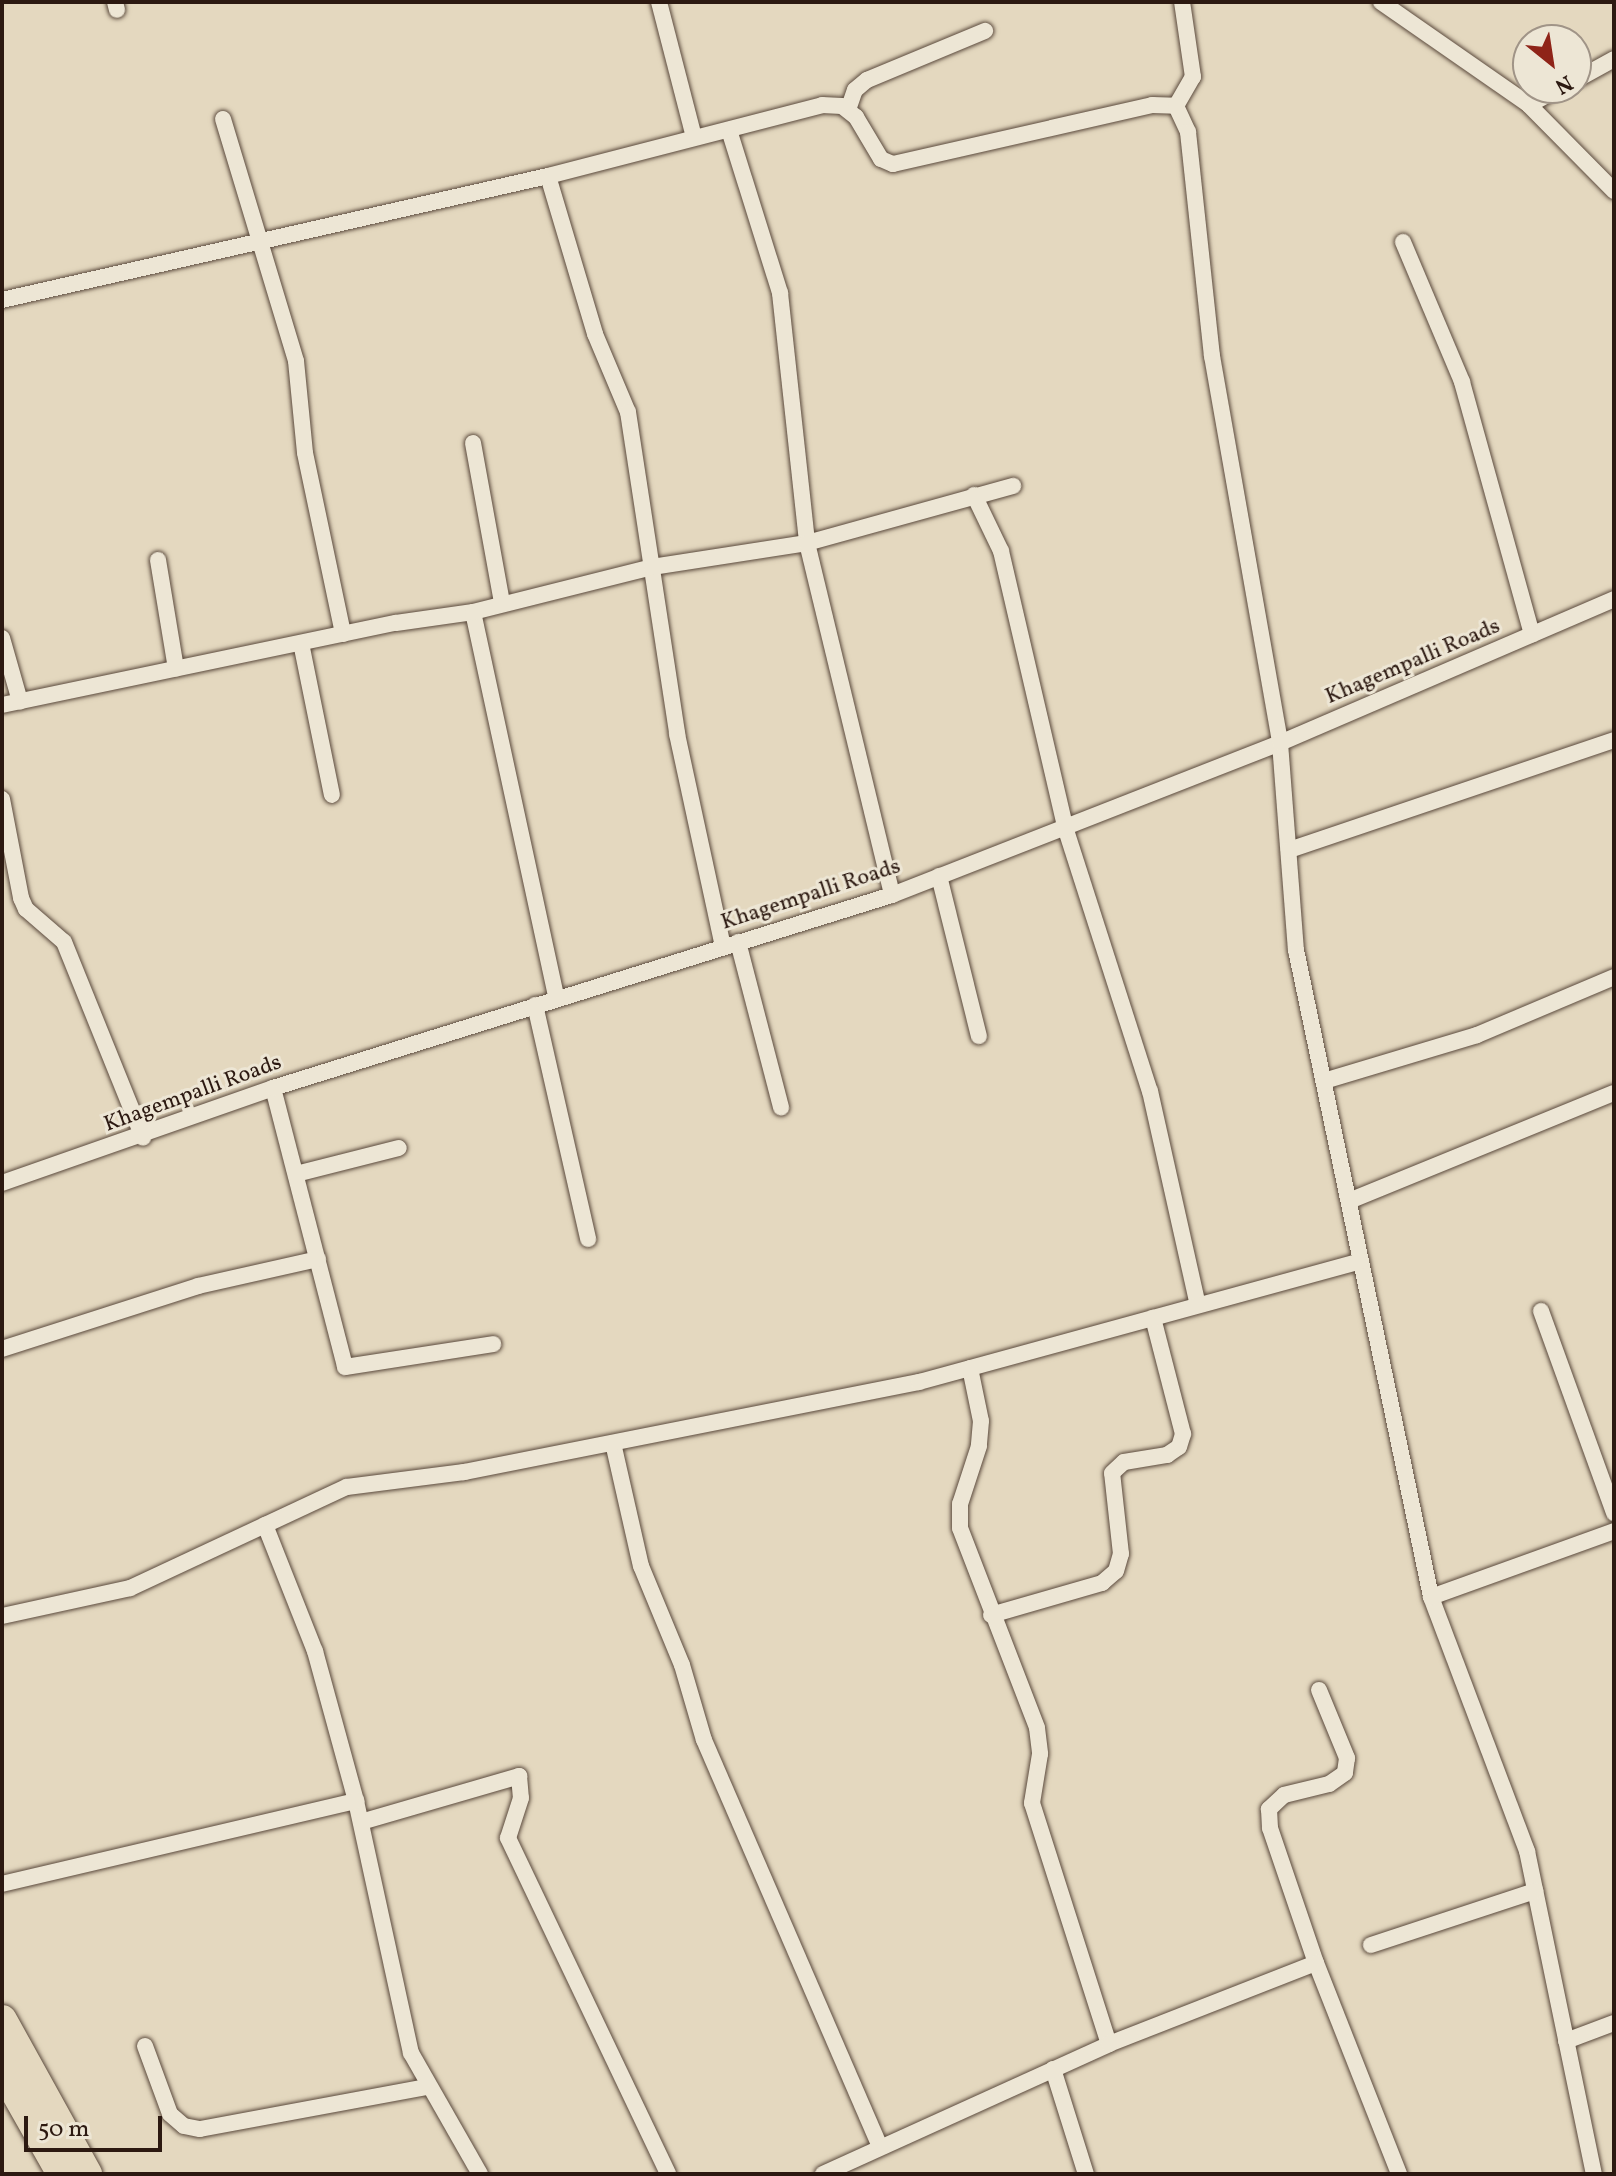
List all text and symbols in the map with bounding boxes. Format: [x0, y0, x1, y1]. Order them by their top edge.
north arrow [1512, 24, 1592, 104]
text: N [1549, 66, 1578, 101]
street label: Khagempalli Roads [1322, 613, 1504, 711]
street label: Khagempalli Roads [718, 854, 904, 936]
street label: Khagempalli Roads [101, 1050, 285, 1138]
scale bar [28, 2100, 166, 2150]
text: 50 m [38, 2113, 90, 2147]

